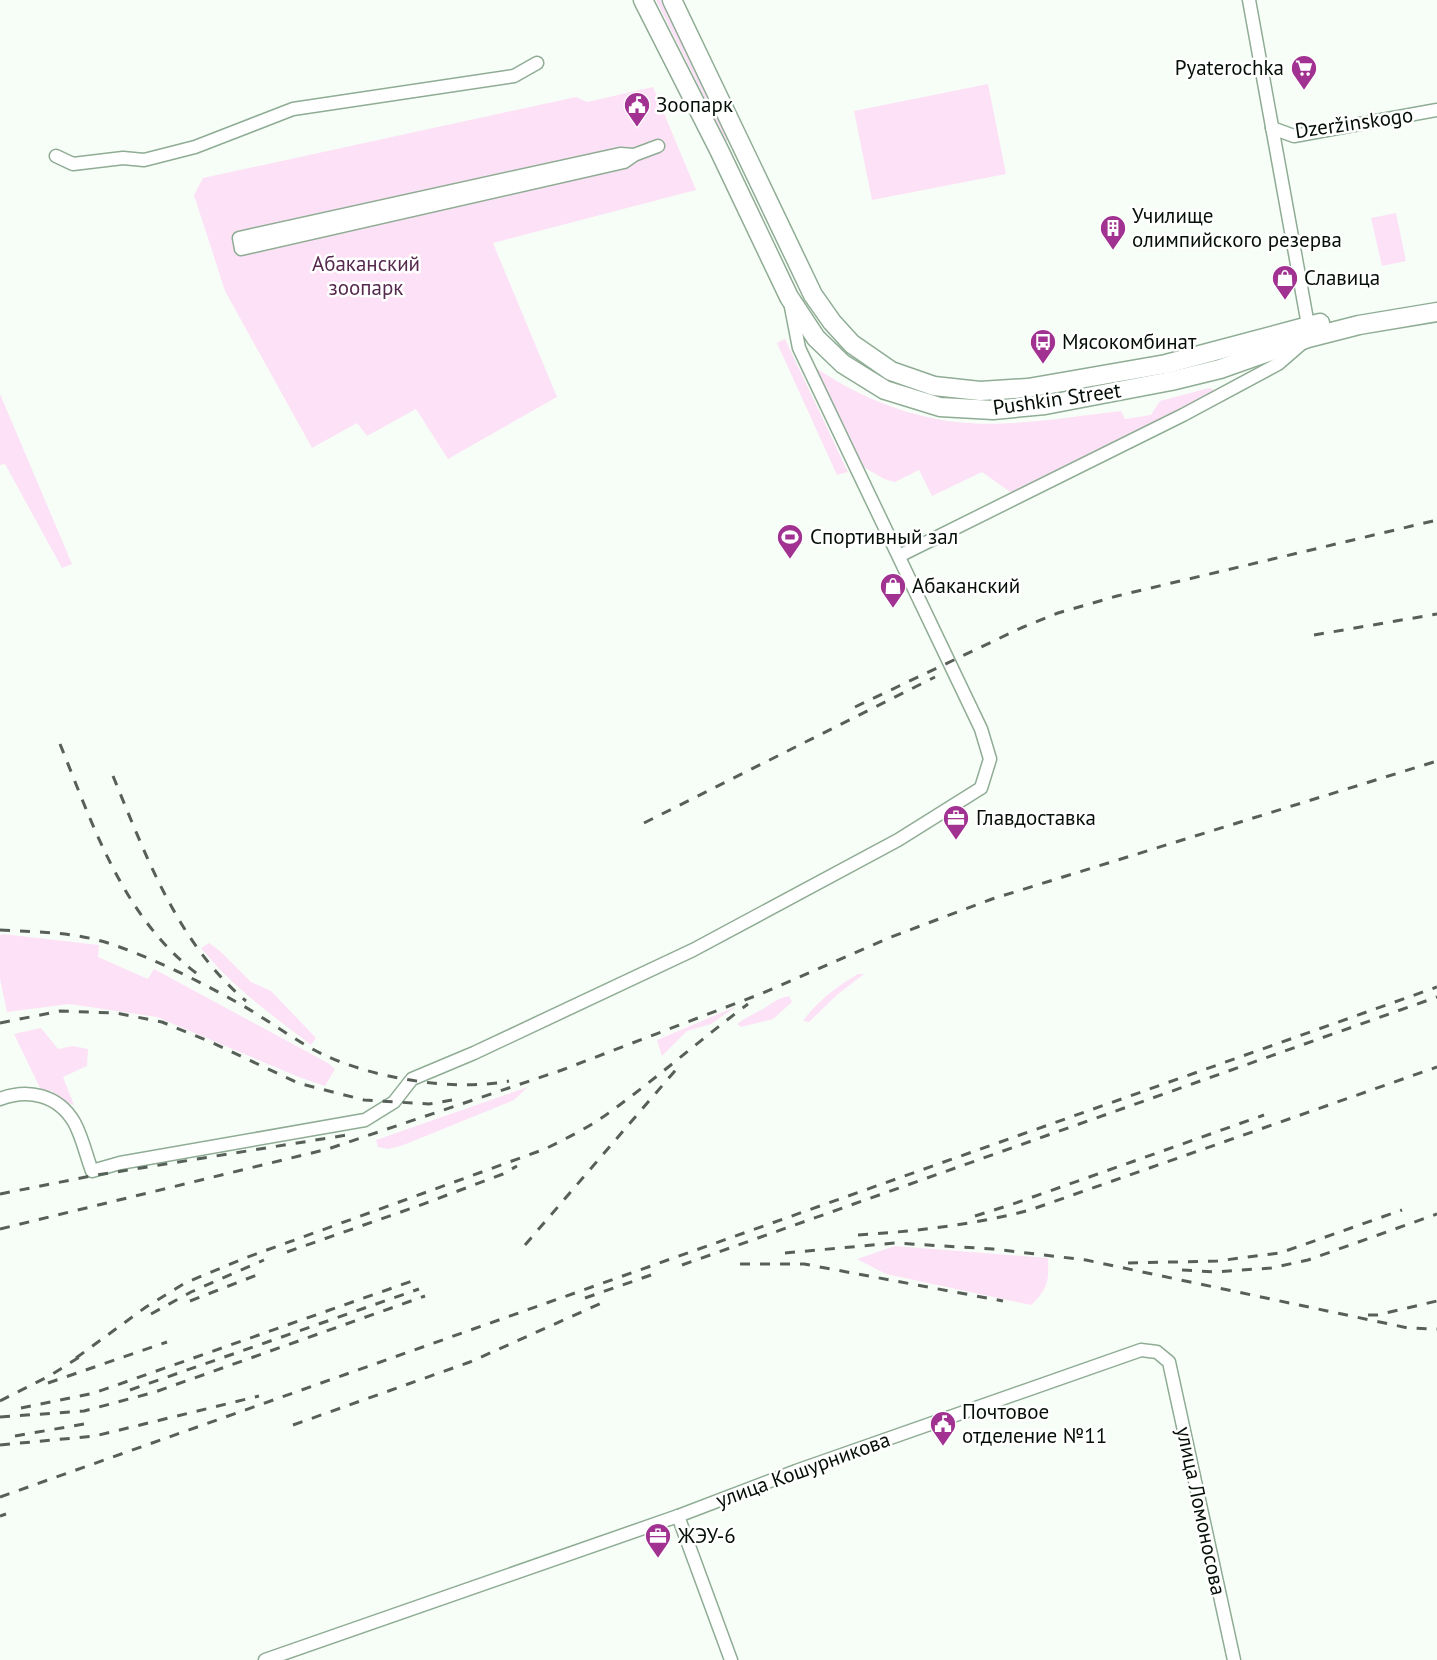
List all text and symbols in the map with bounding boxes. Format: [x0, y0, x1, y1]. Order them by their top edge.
supermarket icon: Pyaterochka [1289, 53, 1319, 91]
place label: Pyaterochka [1175, 54, 1284, 81]
public building icon: Зоопарк [622, 90, 652, 128]
place label: Зоопарк [656, 91, 733, 118]
street label: Dzeržinskogo [1293, 101, 1415, 144]
place label: Училище олимпийского резерва [1132, 202, 1342, 253]
building icon: Училище олимпийского резерва [1098, 213, 1128, 251]
park label: Абаканский зоопарк [312, 250, 420, 301]
shop icon: Славица [1270, 263, 1300, 301]
place label: Славица [1304, 264, 1380, 291]
bus stop icon: Мясокомбинат [1028, 327, 1058, 365]
place label: Мясокомбинат [1062, 328, 1197, 355]
street label: Pushkin Street [991, 376, 1123, 421]
sports icon: Спортивный зал [775, 522, 805, 560]
place label: Спортивный зал [810, 523, 958, 550]
shop icon: Абаканский [878, 571, 908, 609]
place label: Абаканский [912, 572, 1020, 599]
office icon: Главдоставка [941, 803, 971, 841]
place label: Главдоставка [976, 804, 1096, 831]
place label: Почтовое отделение №11 [962, 1398, 1107, 1449]
public building icon: Почтовое отделение №11 [928, 1409, 958, 1447]
street label: улица Ломоносова [1170, 1424, 1233, 1598]
street label: улица Кошурникова [712, 1426, 893, 1514]
office icon: ЖЭУ-6 [643, 1521, 673, 1559]
place label: ЖЭУ-6 [677, 1522, 736, 1549]

